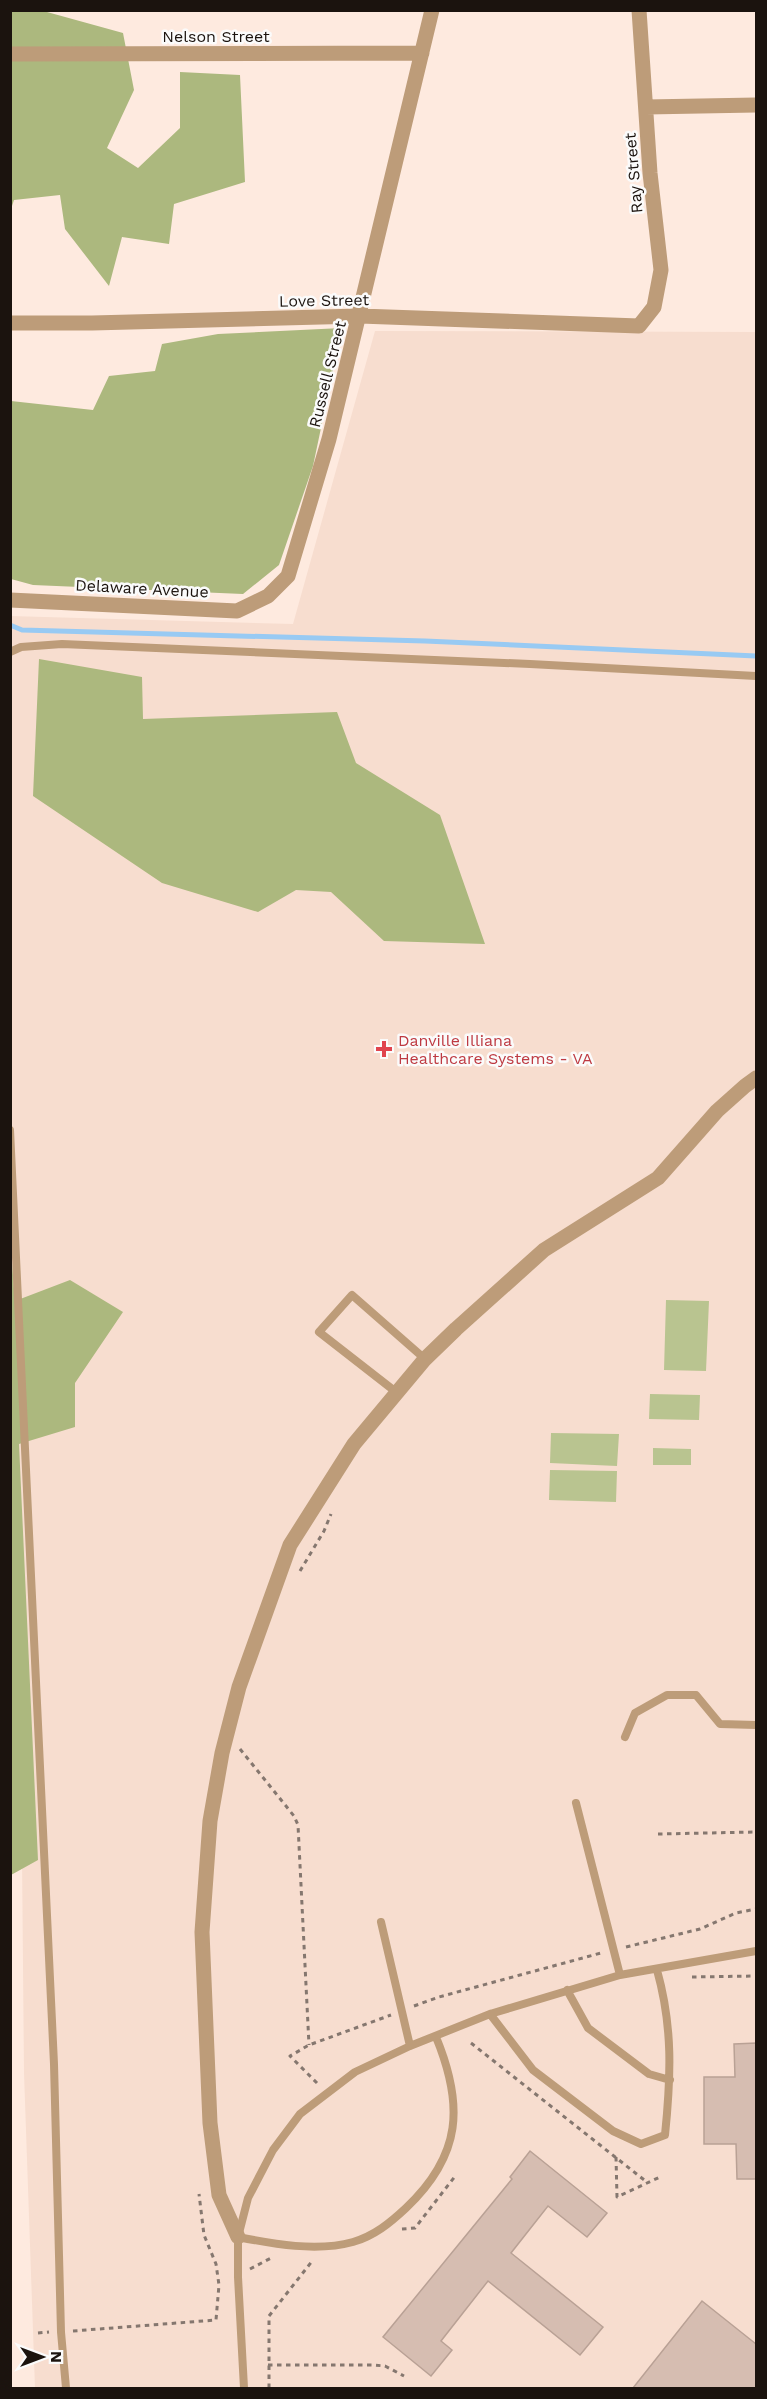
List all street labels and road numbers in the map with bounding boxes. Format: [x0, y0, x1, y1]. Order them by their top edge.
street label: Nelson Street [162, 27, 270, 46]
street label: Ray Street [620, 132, 646, 214]
street label: Love Street [279, 290, 370, 311]
street label: Russell Street [305, 319, 350, 429]
street label: Delaware Avenue [75, 576, 209, 601]

